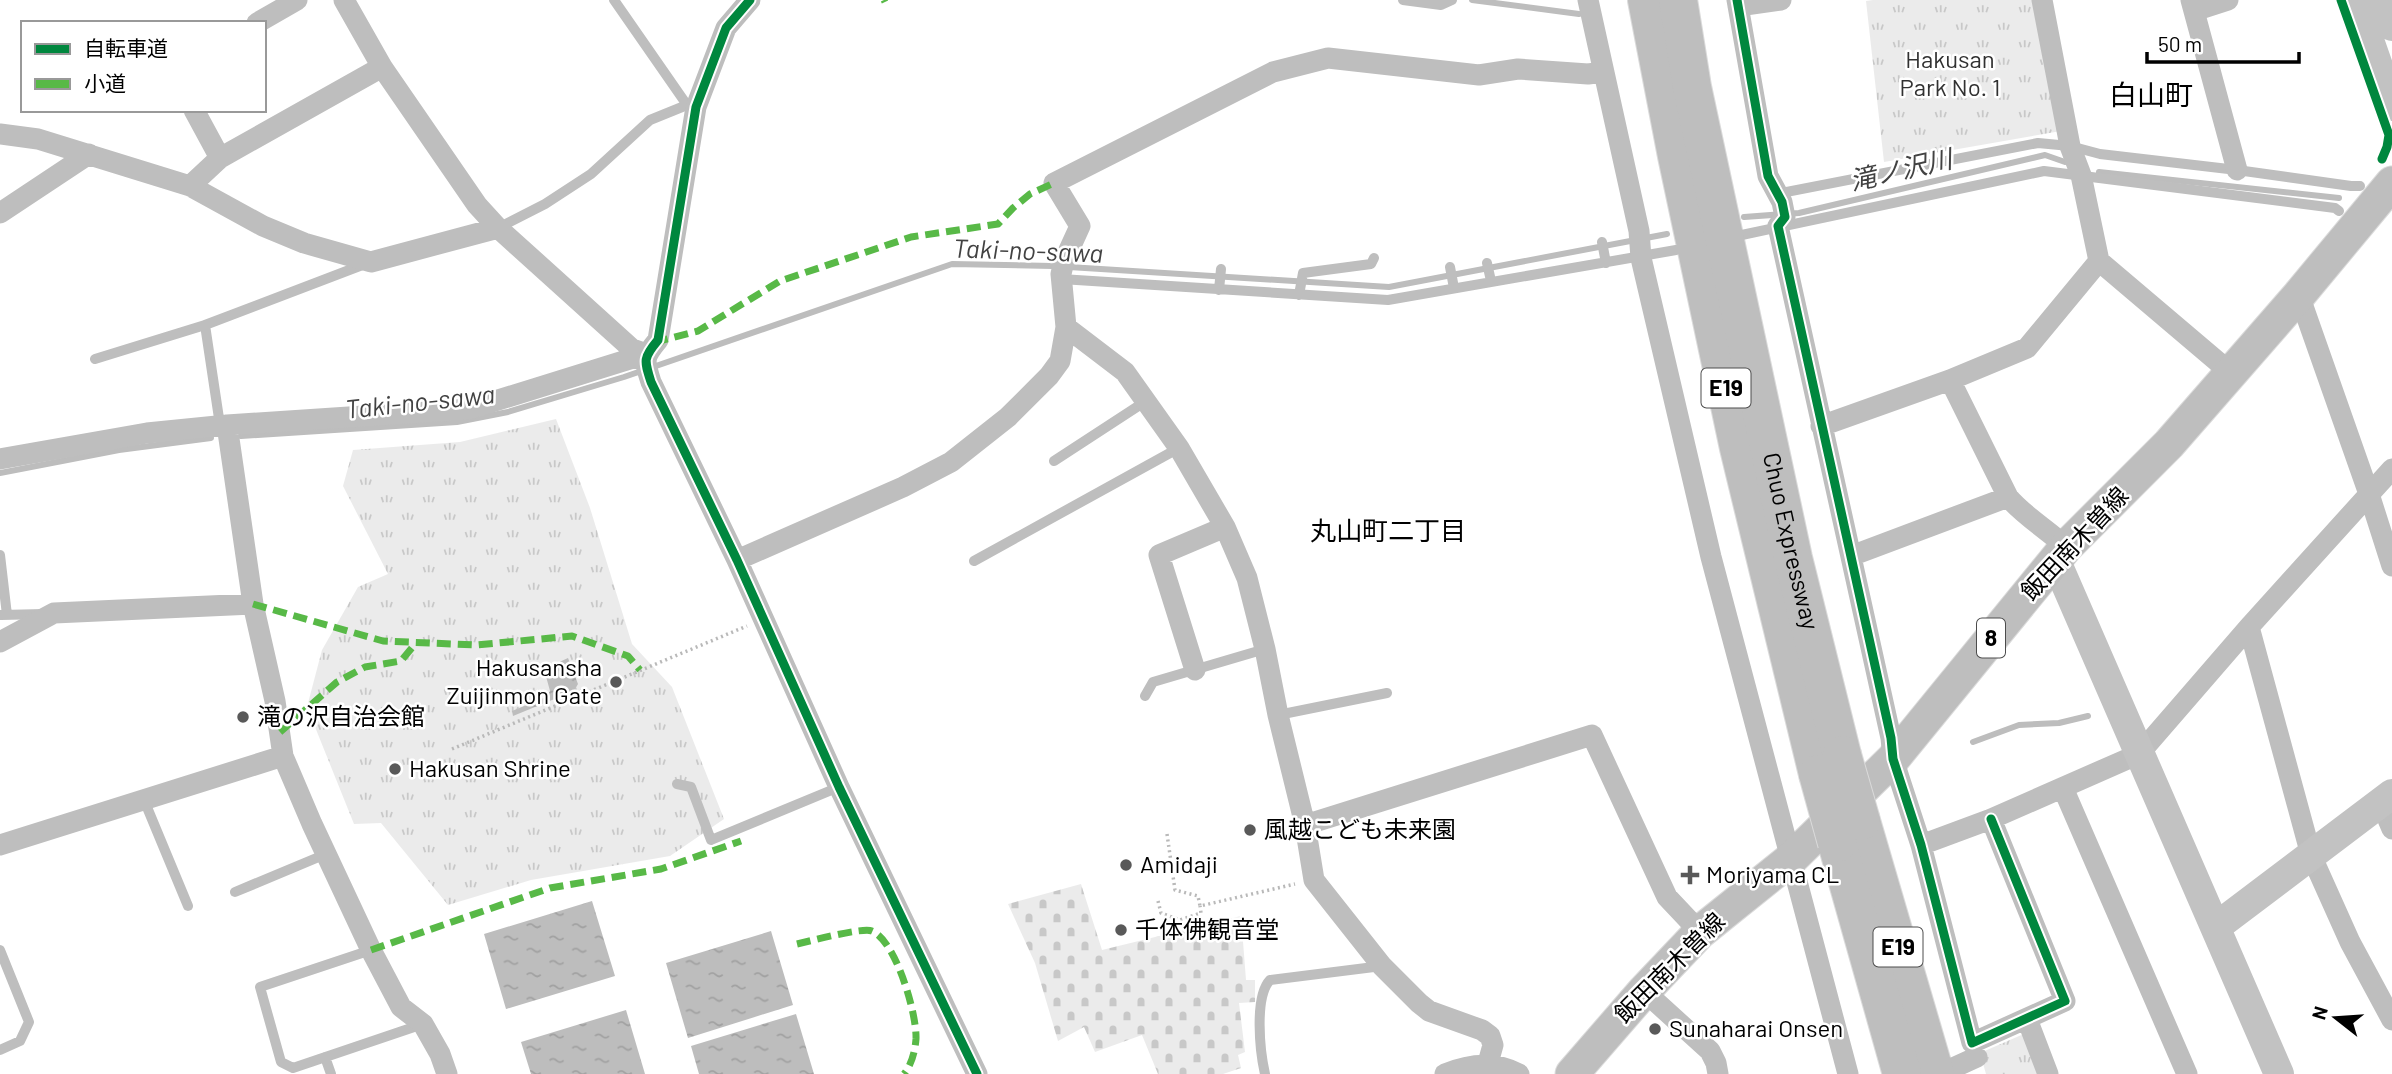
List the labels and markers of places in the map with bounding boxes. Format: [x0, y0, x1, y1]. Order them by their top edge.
place label: Hakusansha Zuijinmon Gate [447, 652, 602, 709]
marker: Hakusansha Zuijinmon Gate [608, 674, 624, 690]
place label: 滝の沢自治会館 [257, 701, 425, 730]
marker: 滝の沢自治会館 [235, 709, 251, 725]
place label: Hakusan Shrine [409, 753, 571, 782]
marker: Hakusan Shrine [387, 761, 403, 777]
place label: 風越こども未来園 [1264, 814, 1456, 843]
marker: 風越こども未来園 [1242, 822, 1258, 838]
place label: Amidaji [1140, 849, 1218, 878]
marker: Amidaji [1118, 857, 1134, 873]
place label: Moriyama CL [1706, 859, 1839, 888]
marker: Moriyama CL [1680, 865, 1700, 885]
place label: 千体佛観音堂 [1135, 914, 1279, 943]
marker: 千体佛観音堂 [1113, 922, 1129, 938]
place label: Sunaharai Onsen [1669, 1013, 1843, 1042]
marker: Sunaharai Onsen [1647, 1021, 1663, 1037]

